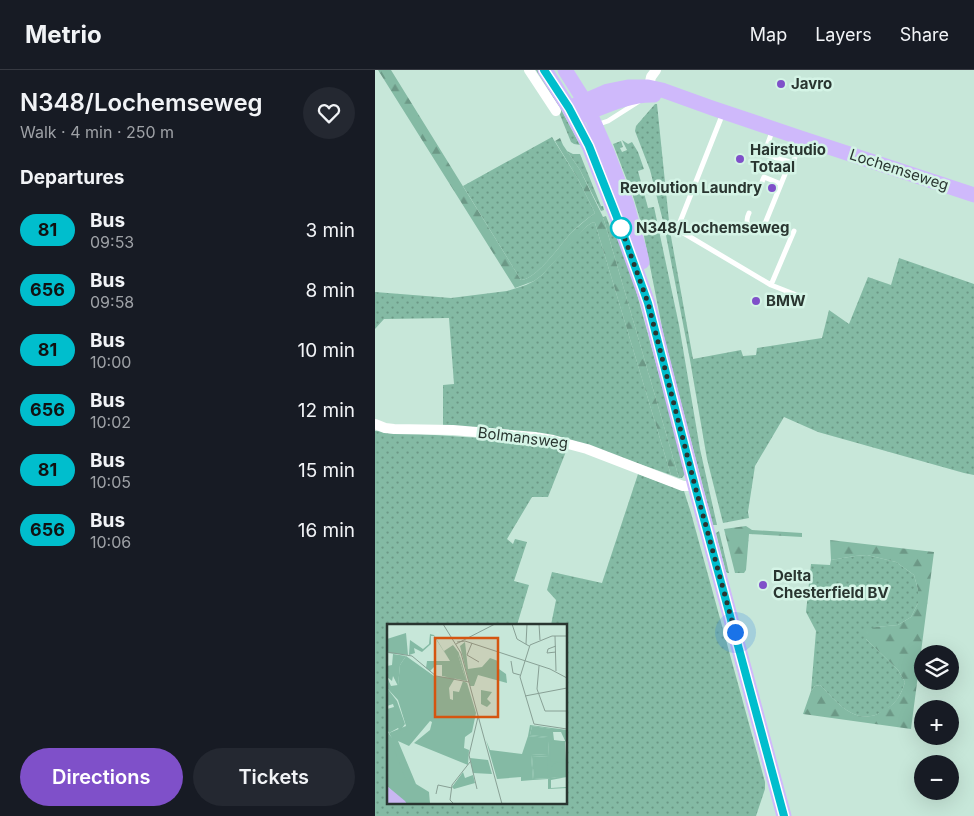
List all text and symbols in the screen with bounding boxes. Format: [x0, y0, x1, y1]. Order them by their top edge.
text: Metrio [25, 20, 102, 49]
text: Map [750, 24, 787, 45]
text: Layers [815, 24, 872, 45]
text: Share [900, 24, 949, 45]
place label: Javro [791, 74, 832, 93]
marker: Javro [775, 78, 787, 90]
button: heart [303, 87, 355, 139]
text: N348/Lochemseweg [20, 88, 263, 117]
text: Walk · 4 min · 250 m [20, 122, 174, 142]
place label: Hairstudio Totaal [750, 140, 826, 176]
street label: Lochemseweg [847, 145, 951, 194]
marker: Hairstudio Totaal [734, 153, 746, 165]
text: Departures [20, 166, 124, 189]
place label: Revolution Laundry [620, 178, 762, 197]
marker: Revolution Laundry [766, 182, 778, 194]
text: Bus [90, 209, 125, 232]
marker: N348/Lochemseweg [610, 217, 632, 239]
place label: N348/Lochemseweg [636, 218, 789, 237]
text: 81 [38, 219, 57, 240]
text: 3 min [305, 219, 355, 242]
text: 09:53 [90, 232, 134, 252]
text: Bus [90, 269, 125, 292]
text: 656 [30, 279, 65, 300]
text: 8 min [305, 279, 355, 302]
place label: BMW [766, 291, 806, 310]
text: 09:58 [90, 292, 134, 312]
marker: BMW [750, 295, 762, 307]
text: Bus [90, 329, 125, 352]
text: 81 [38, 339, 57, 360]
text: 10 min [297, 339, 355, 362]
text: 10:00 [90, 352, 131, 372]
text: Bus [90, 389, 125, 412]
text: 656 [30, 399, 65, 420]
text: 12 min [298, 399, 355, 422]
text: 10:02 [90, 412, 131, 432]
street label: Bolmansweg [477, 423, 569, 452]
text: Bus [90, 449, 125, 472]
text: 81 [38, 459, 57, 480]
text: 15 min [298, 459, 355, 482]
text: 10:05 [90, 472, 131, 492]
text: Bus [90, 509, 125, 532]
text: 656 [30, 519, 65, 540]
text: 16 min [298, 519, 355, 542]
text: 10:06 [90, 532, 131, 552]
place label: Delta Chesterfield BV [773, 566, 889, 602]
marker: Delta Chesterfield BV [757, 579, 769, 591]
your location [723, 620, 748, 645]
inset map [387, 624, 567, 804]
map controls [914, 645, 959, 800]
button: layers [914, 645, 959, 690]
button: + [914, 700, 959, 745]
button: Directions [20, 748, 183, 806]
button: Tickets [193, 748, 355, 806]
button: − [914, 755, 959, 800]

